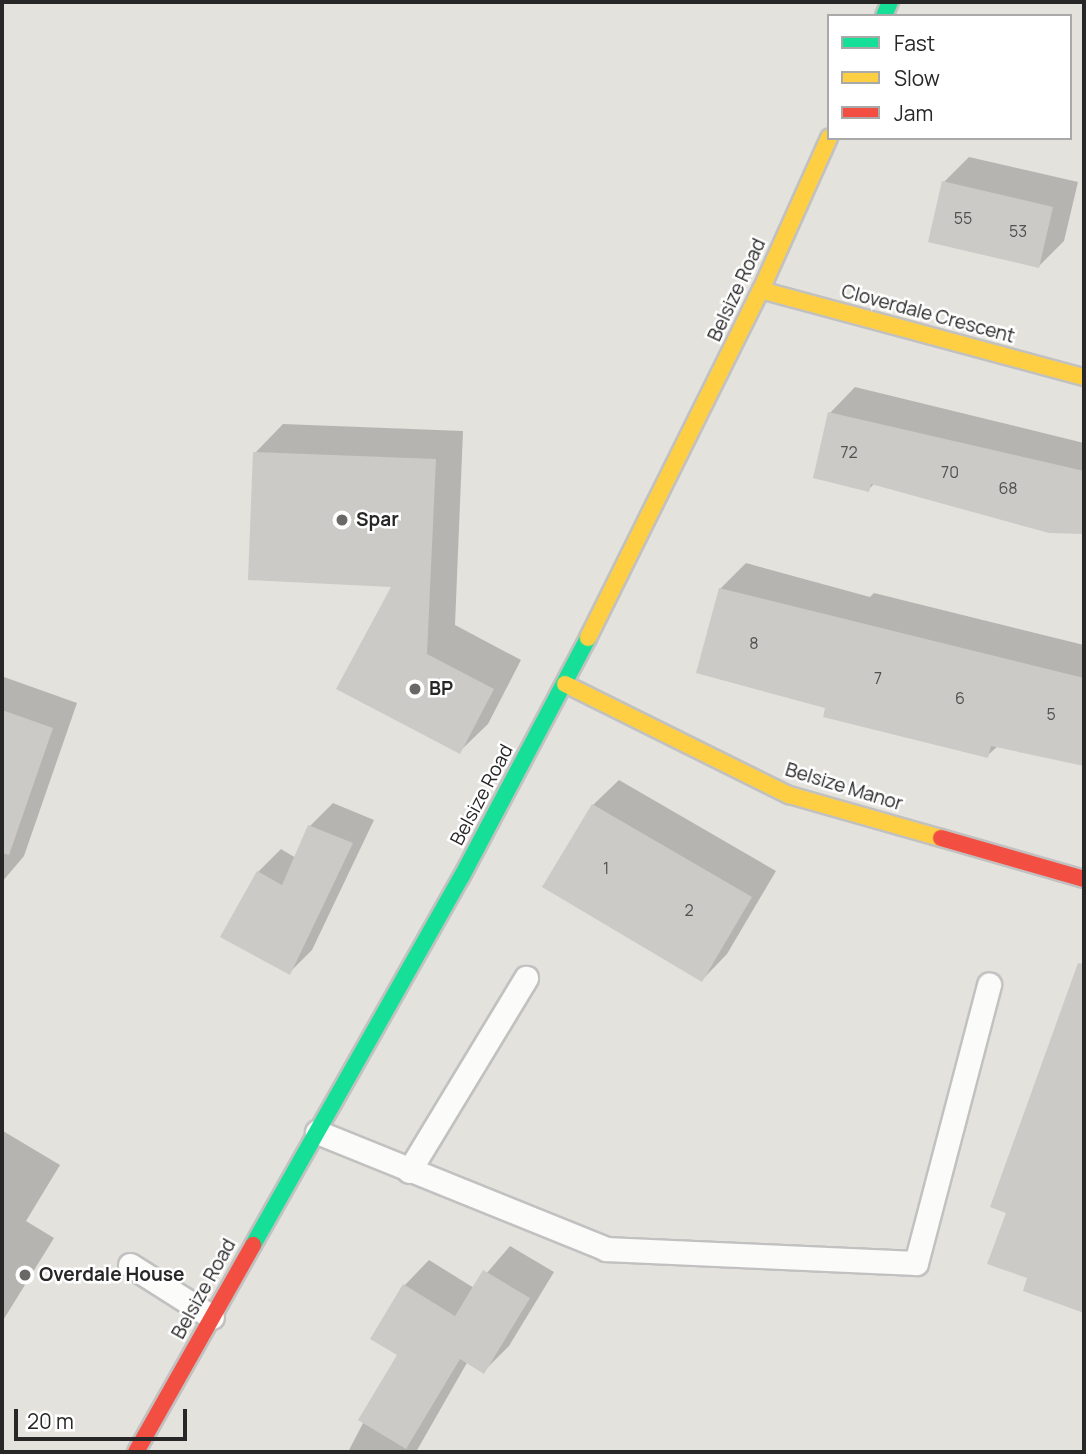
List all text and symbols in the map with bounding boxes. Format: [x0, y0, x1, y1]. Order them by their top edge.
legend [827, 14, 1072, 140]
text: Fast [894, 29, 935, 57]
text: Slow [894, 64, 940, 92]
text: Jam [894, 99, 933, 127]
house number: 55 [954, 208, 972, 228]
house number: 53 [1009, 221, 1027, 241]
street label: Belsize Road [703, 235, 771, 345]
street label: Cloverdale Crescent [839, 280, 1017, 348]
house number: 72 [840, 442, 858, 462]
house number: 70 [941, 462, 959, 482]
house number: 68 [998, 478, 1018, 498]
place label: Spar [356, 509, 399, 531]
marker: Spar [334, 512, 350, 528]
house number: 8 [749, 633, 759, 653]
house number: 7 [874, 668, 882, 688]
place label: BP [429, 678, 453, 700]
marker: BP [407, 681, 423, 697]
house number: 6 [955, 688, 965, 708]
house number: 5 [1046, 704, 1056, 724]
street label: Belsize Road [446, 741, 518, 849]
street label: Belsize Manor [783, 758, 905, 816]
house number: 1 [603, 858, 609, 878]
house number: 2 [684, 900, 694, 920]
street label: Belsize Road [167, 1235, 241, 1343]
place label: Overdale House [39, 1264, 184, 1286]
marker: Overdale House [17, 1267, 33, 1283]
scale bar [18, 1394, 191, 1438]
text: 20 m [27, 1407, 74, 1435]

